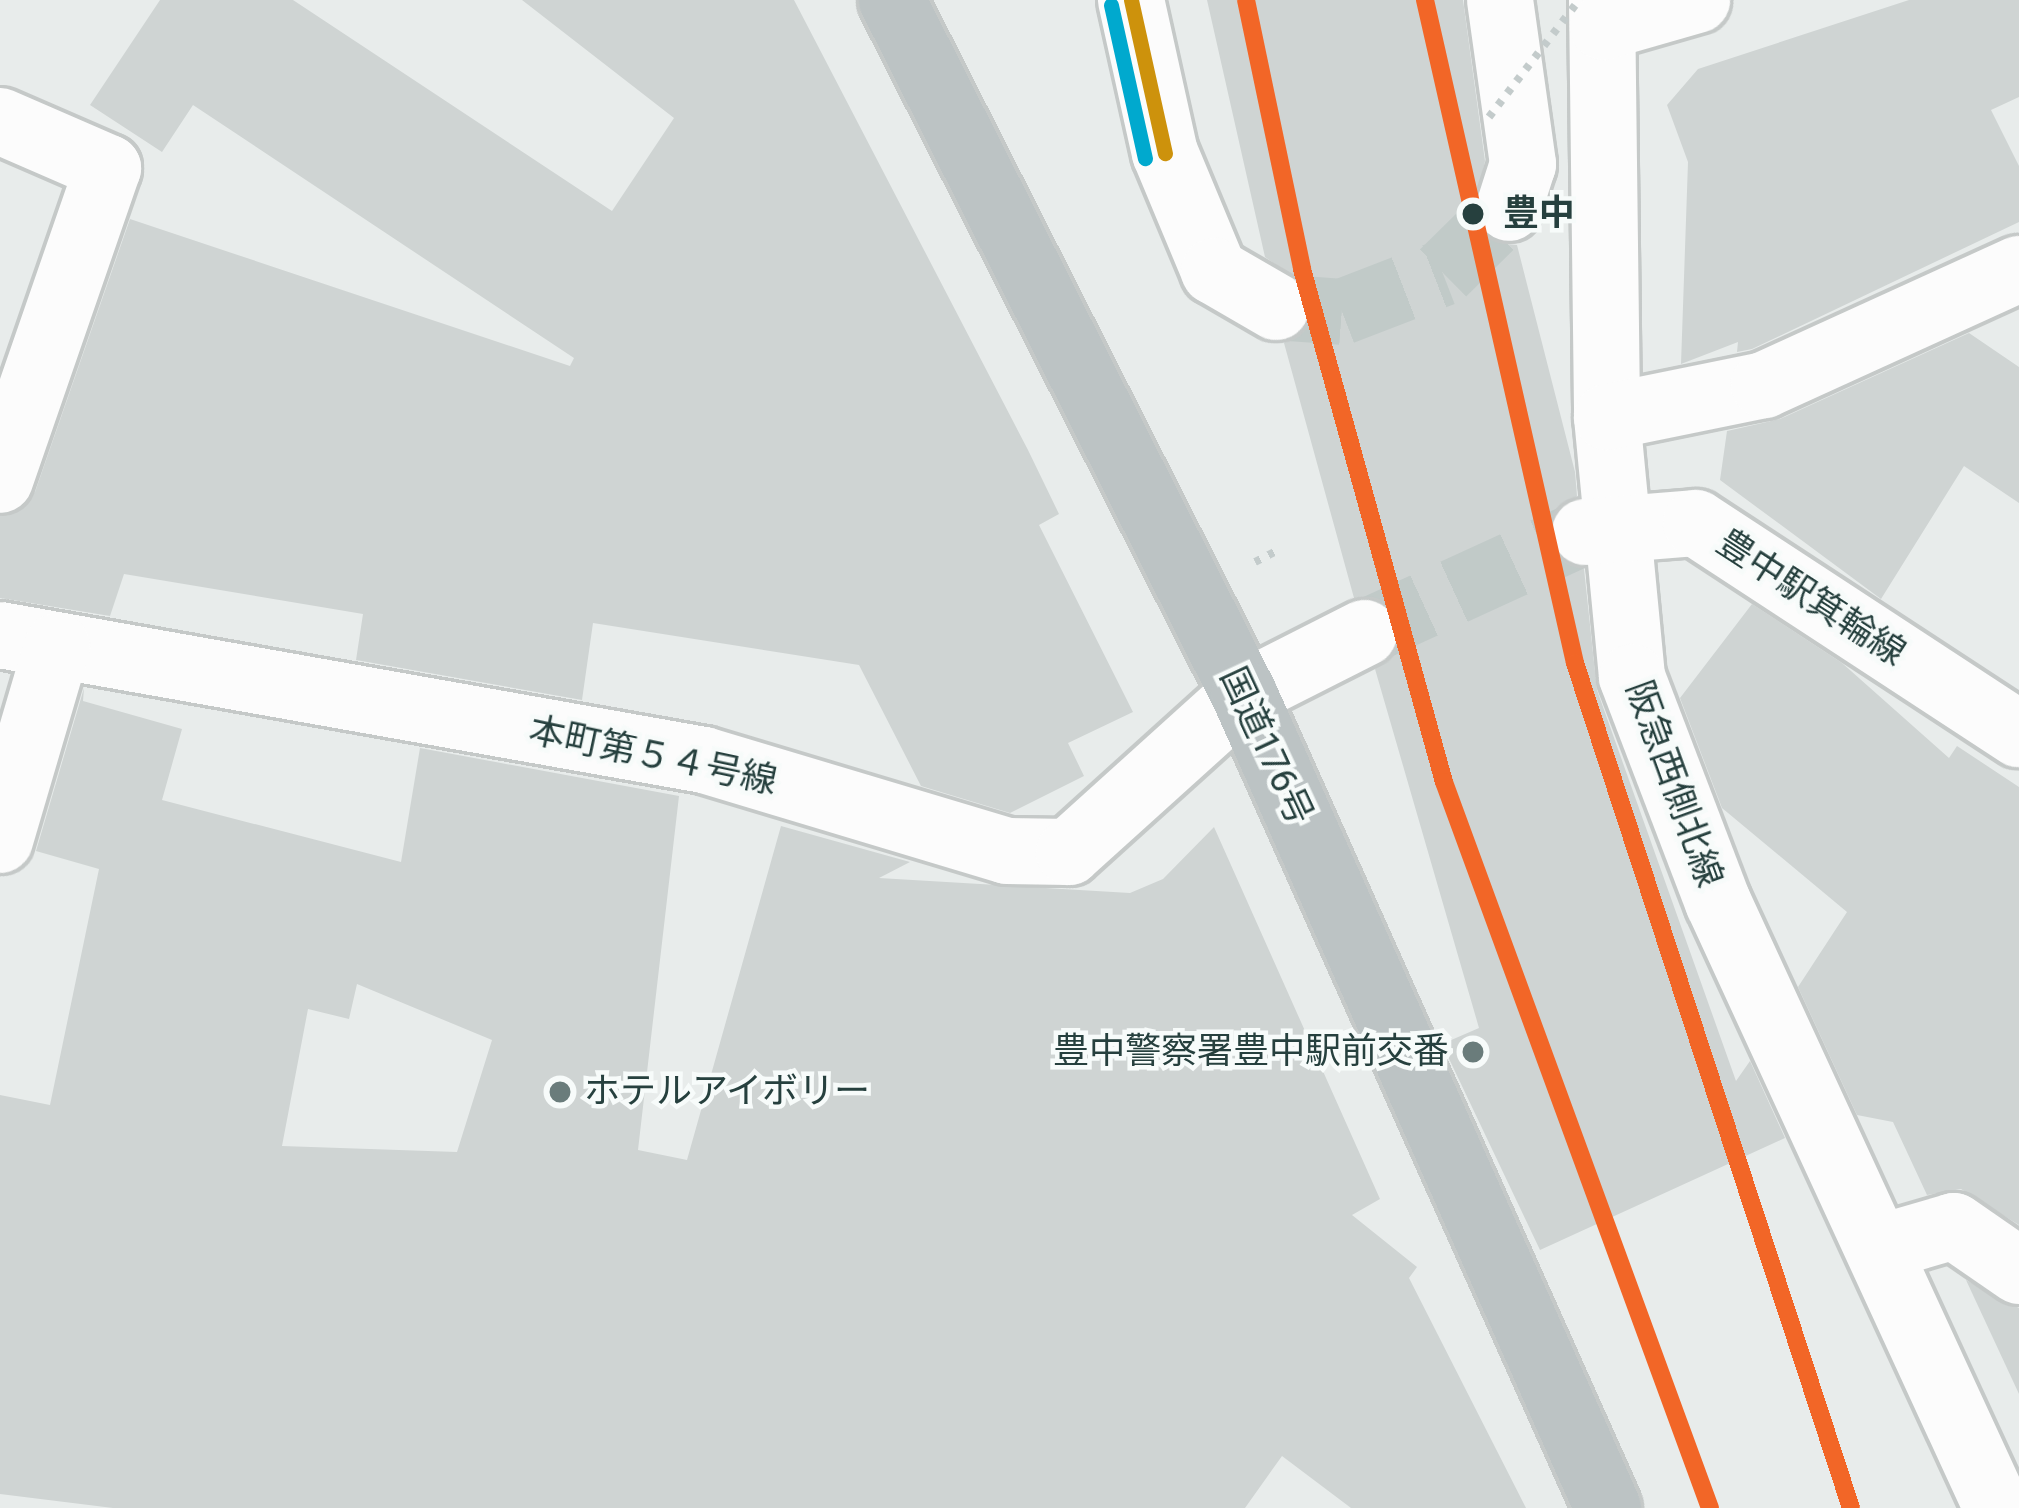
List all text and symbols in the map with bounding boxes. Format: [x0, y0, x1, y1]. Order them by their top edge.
place label: 豊中 [1503, 192, 1575, 236]
marker: 豊中 [1454, 195, 1492, 233]
street label: 豊中駅箕輪線 [1709, 521, 1913, 675]
street label: 国道176号 [1211, 660, 1321, 832]
street label: 阪急西側北線 [1617, 675, 1731, 893]
street label: 本町第５４号線 [525, 709, 781, 803]
place label: 豊中警察署豊中駅前交番 [1053, 1030, 1449, 1074]
marker: 豊中警察署豊中駅前交番 [1460, 1039, 1486, 1065]
place label: ホテルアイボリー [584, 1070, 872, 1114]
marker: ホテルアイボリー [547, 1079, 573, 1105]

